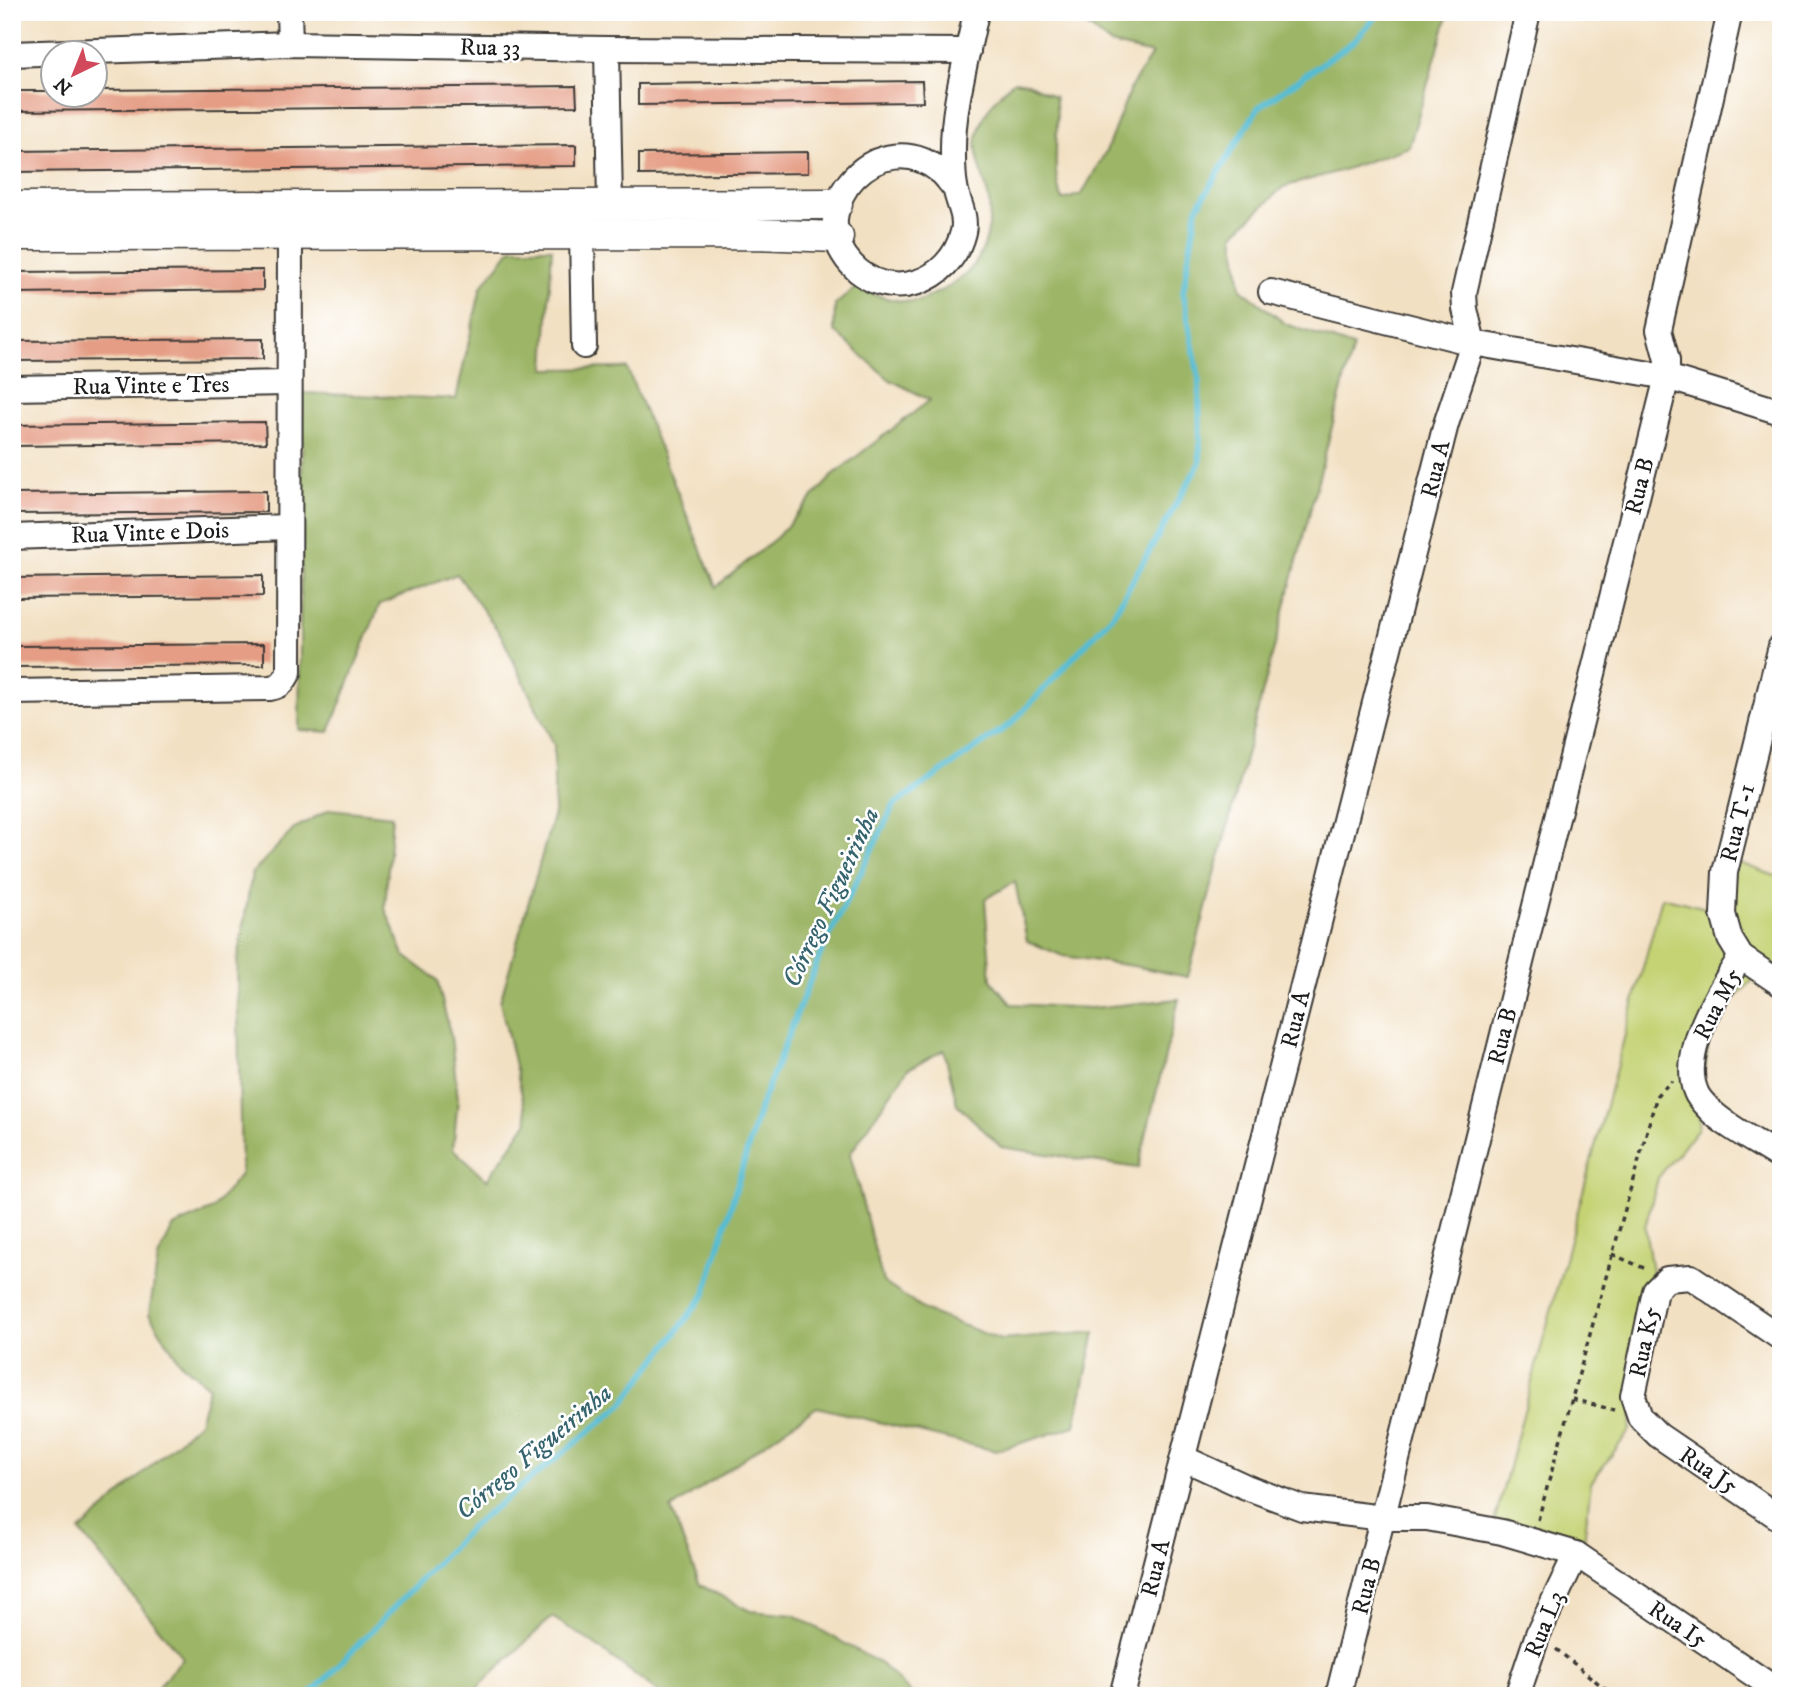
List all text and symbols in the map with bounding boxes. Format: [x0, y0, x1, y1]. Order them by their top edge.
street label: Rua 33 [459, 32, 521, 64]
north arrow [38, 38, 108, 108]
text: N [50, 71, 77, 99]
street label: Rua Vinte e Tres [72, 370, 230, 402]
street label: Rua A [1414, 437, 1458, 501]
street label: Rua B [1618, 454, 1662, 518]
street label: Rua Vinte e Dois [71, 515, 230, 551]
street label: Rua T-1 [1714, 781, 1762, 866]
water label: Córrego Figueirinha [775, 803, 887, 993]
street label: Rua M5 [1687, 963, 1749, 1045]
street label: Rua A [1274, 987, 1318, 1051]
street label: Rua B [1481, 1004, 1525, 1068]
street label: Rua K5 [1623, 1304, 1667, 1380]
water label: Córrego Figueirinha [449, 1377, 619, 1527]
street label: Rua J5 [1673, 1440, 1744, 1501]
street label: Rua A [1134, 1536, 1178, 1600]
street label: Rua B [1345, 1554, 1389, 1618]
street label: Rua L3 [1518, 1587, 1572, 1662]
street label: Rua I5 [1642, 1594, 1713, 1655]

